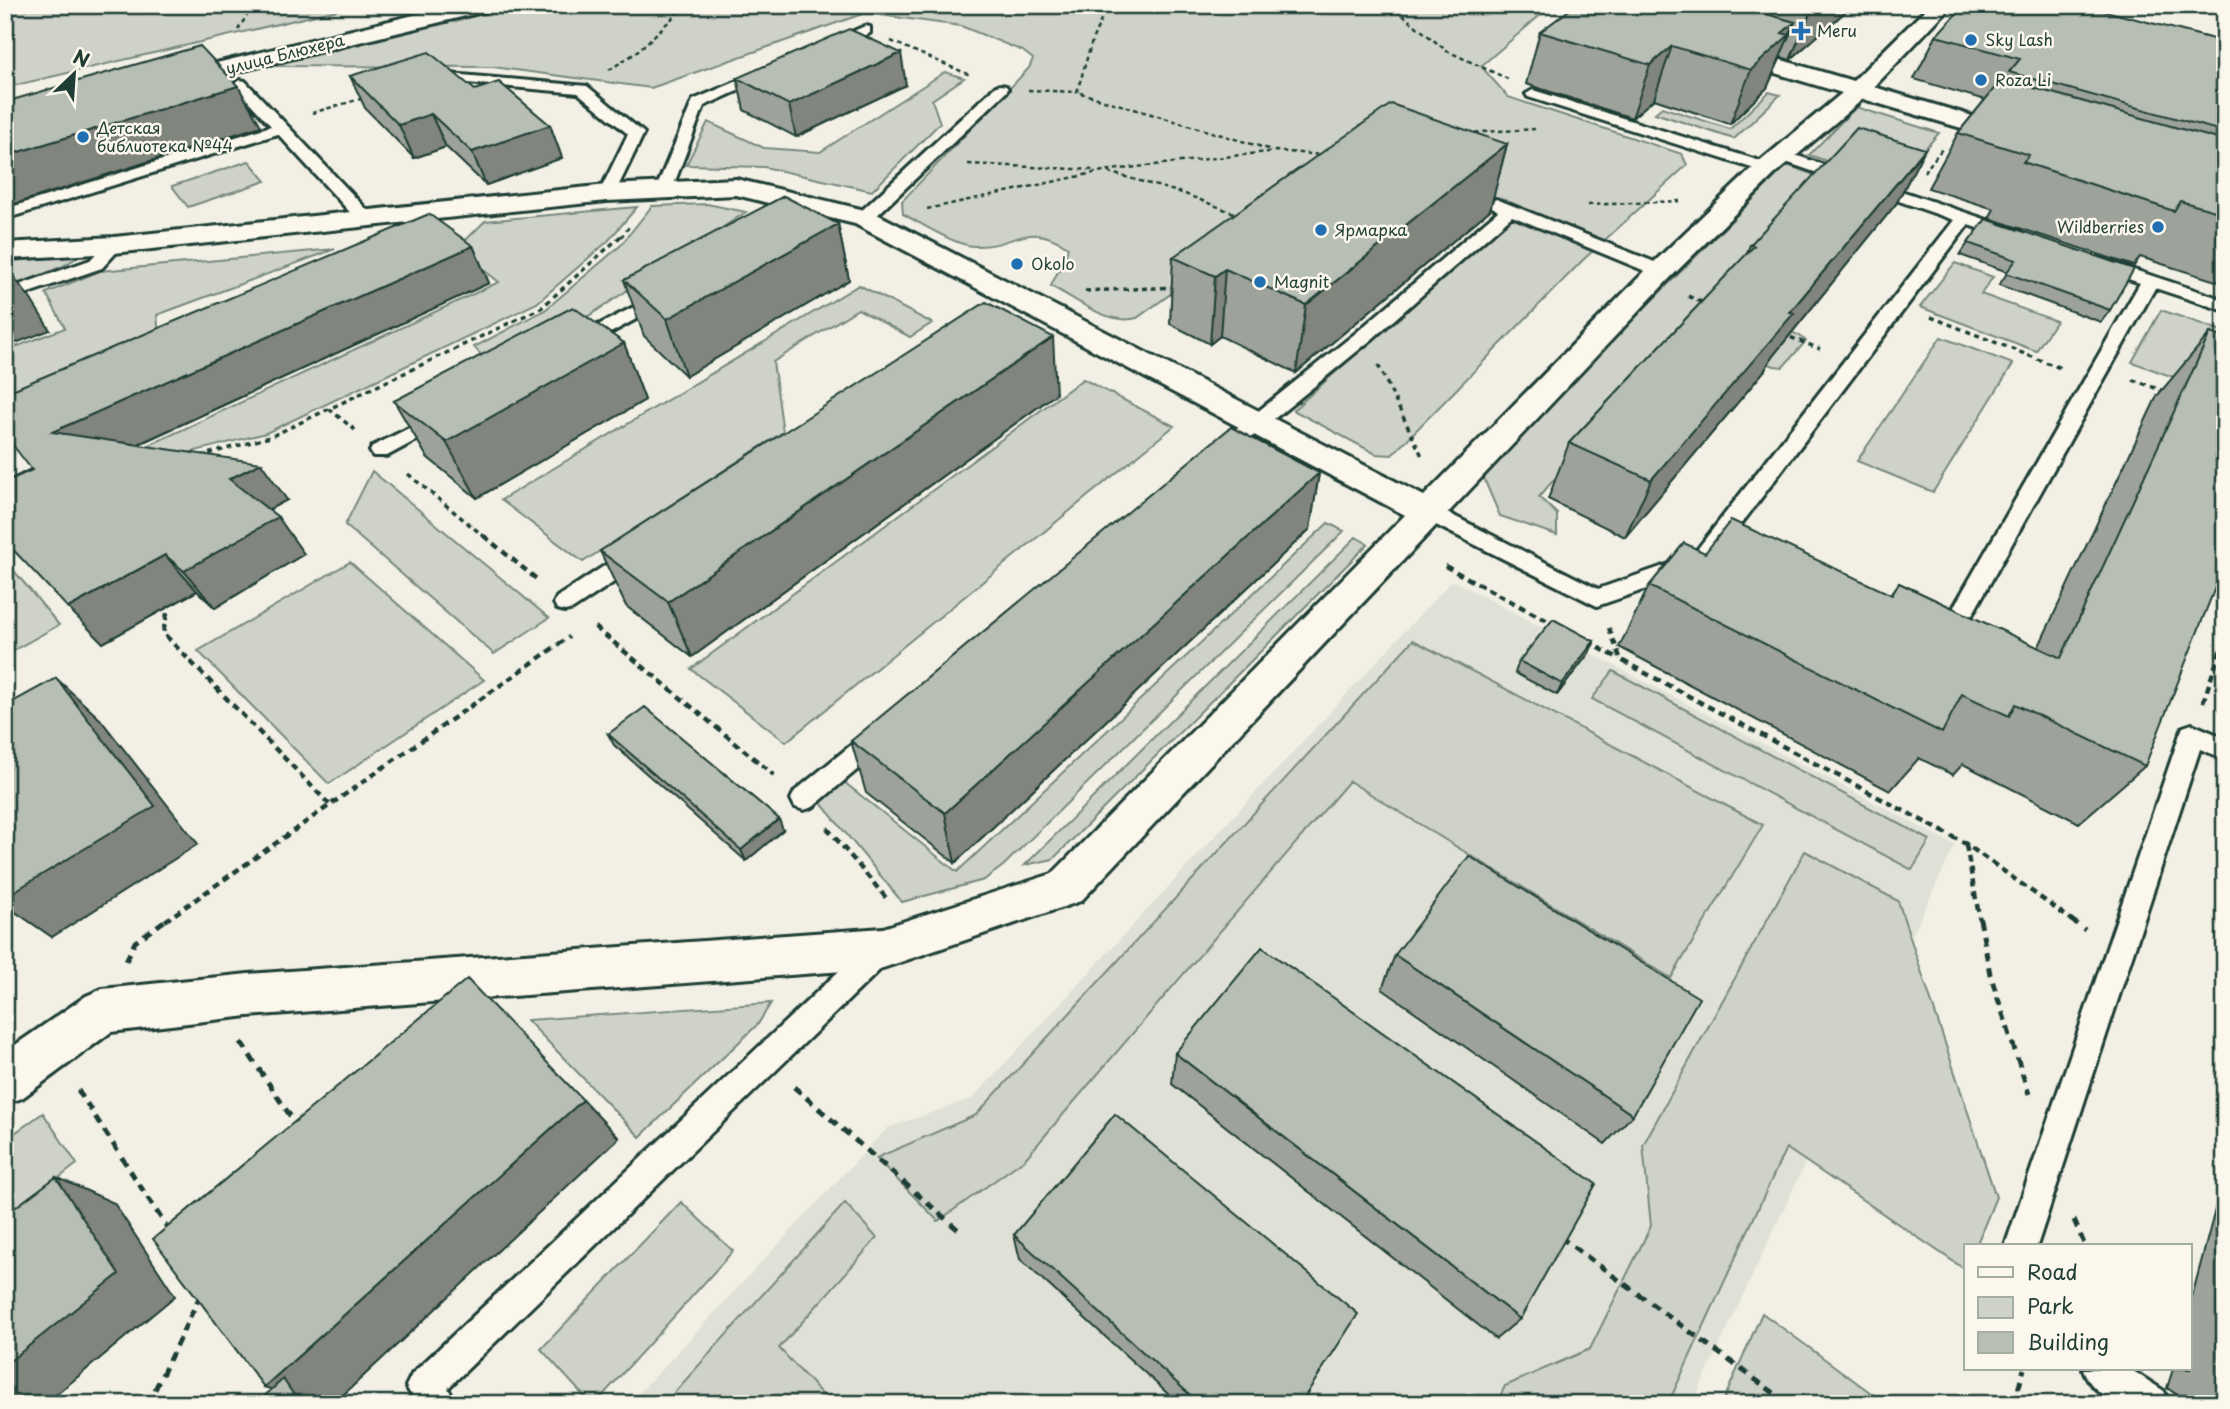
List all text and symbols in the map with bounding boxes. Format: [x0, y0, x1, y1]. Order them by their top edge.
place label: Меги [1817, 18, 1857, 42]
marker: Меги [1791, 21, 1811, 41]
street label: улица Блюхера [223, 27, 347, 79]
place label: Sky Lash [1985, 27, 2053, 51]
marker: Sky Lash [1963, 32, 1979, 48]
north arrow [38, 38, 108, 108]
text: N [69, 42, 94, 74]
place label: Roza Li [1995, 67, 2051, 91]
marker: Roza Li [1973, 72, 1989, 88]
place label: Детская библиотека №44 [96, 115, 233, 157]
marker: Детская библиотека №44 [75, 129, 91, 145]
place label: Wildberries [2057, 214, 2144, 238]
place label: Ярмарка [1335, 217, 1407, 241]
marker: Wildberries [2150, 219, 2166, 235]
marker: Ярмарка [1313, 222, 1329, 238]
place label: Okolo [1031, 251, 1075, 275]
marker: Okolo [1009, 256, 1025, 272]
place label: Magnit [1274, 269, 1330, 293]
marker: Magnit [1252, 274, 1268, 290]
legend [1964, 1244, 2192, 1370]
text: Road [2027, 1255, 2078, 1287]
text: Park [2027, 1289, 2074, 1321]
text: Building [2027, 1325, 2109, 1357]

